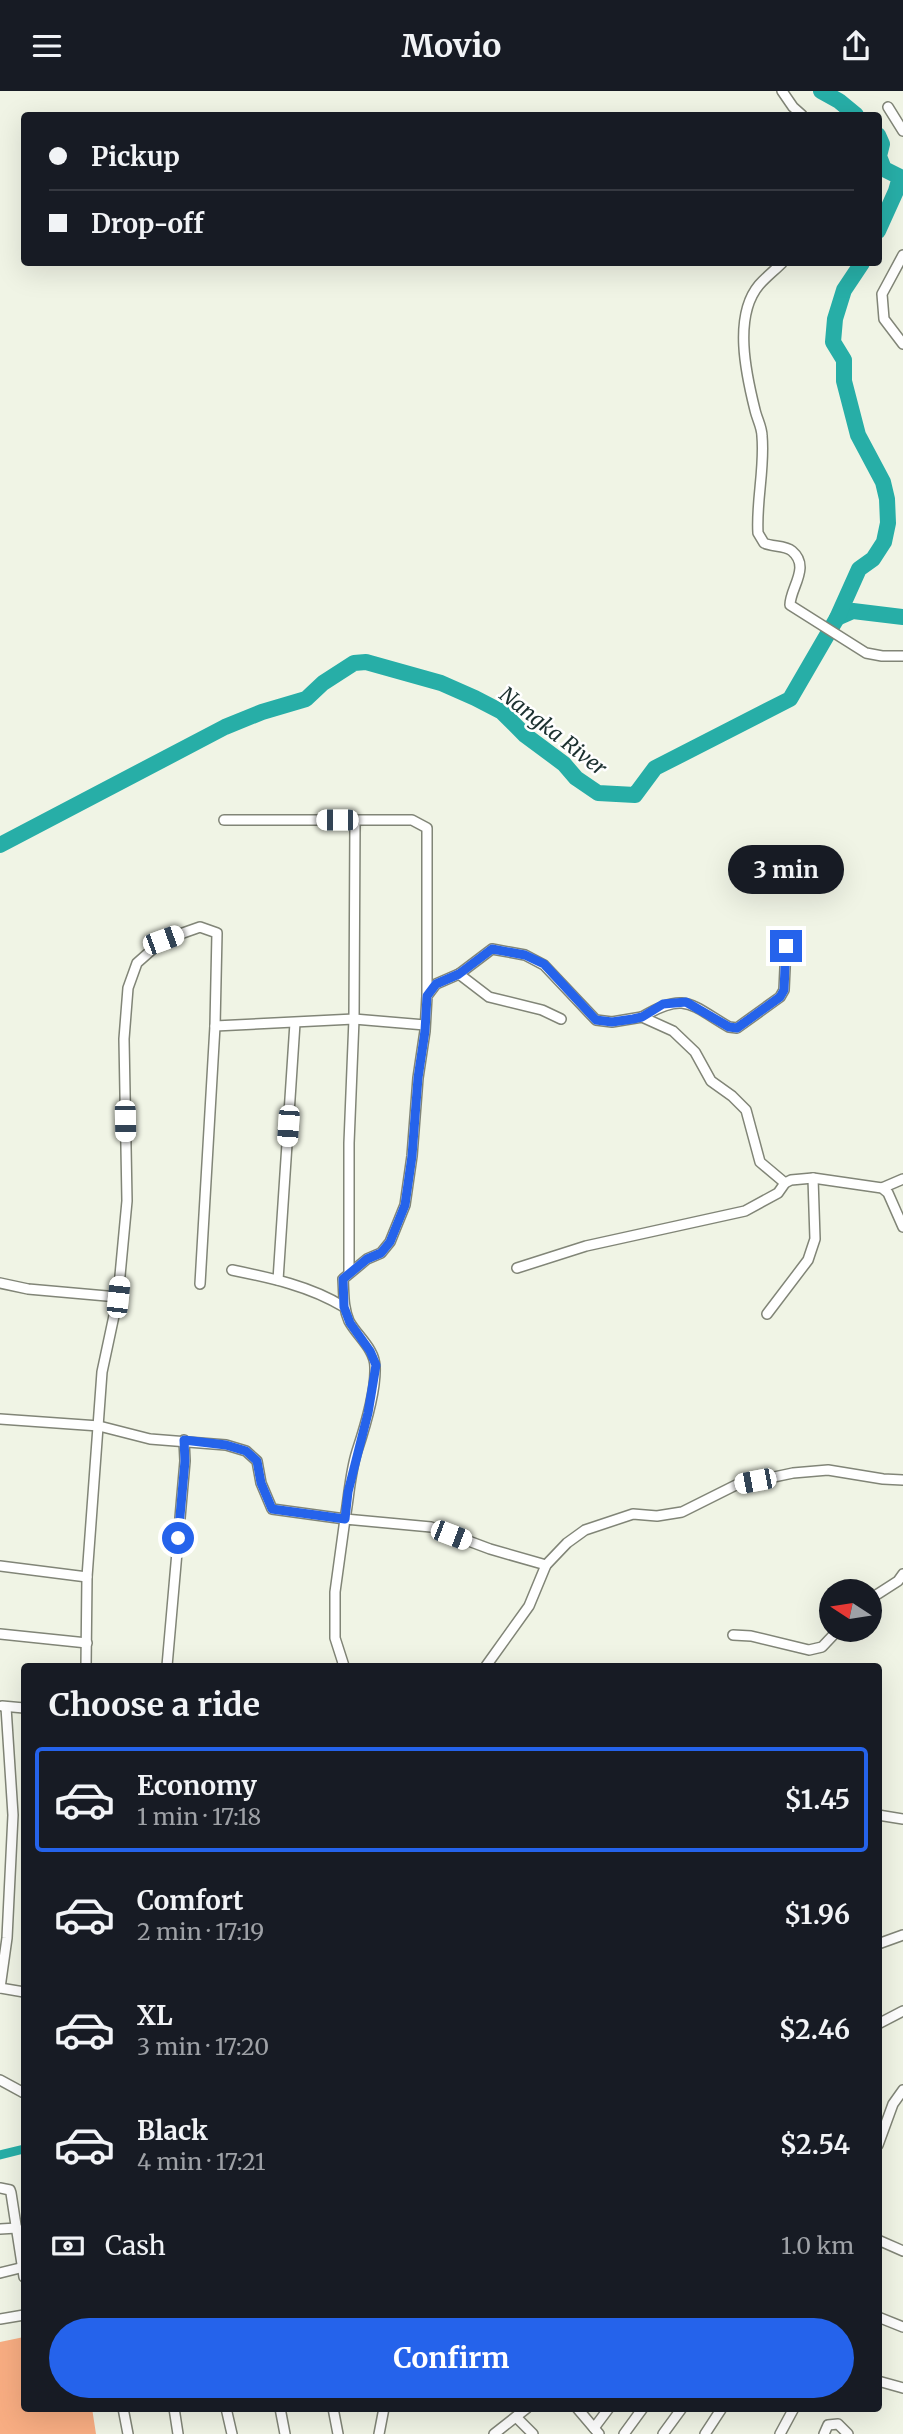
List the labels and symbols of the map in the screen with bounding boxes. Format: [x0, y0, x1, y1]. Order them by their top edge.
water label: Nangka River [494, 681, 612, 782]
car [317, 810, 359, 831]
callout: 3 min [728, 845, 844, 893]
car [140, 923, 187, 957]
route end [770, 930, 802, 962]
car [115, 1100, 136, 1142]
car [277, 1104, 300, 1148]
car [106, 1275, 131, 1319]
car [733, 1467, 778, 1495]
car [428, 1518, 475, 1552]
route start [162, 1522, 194, 1554]
north arrow [819, 1579, 882, 1641]

